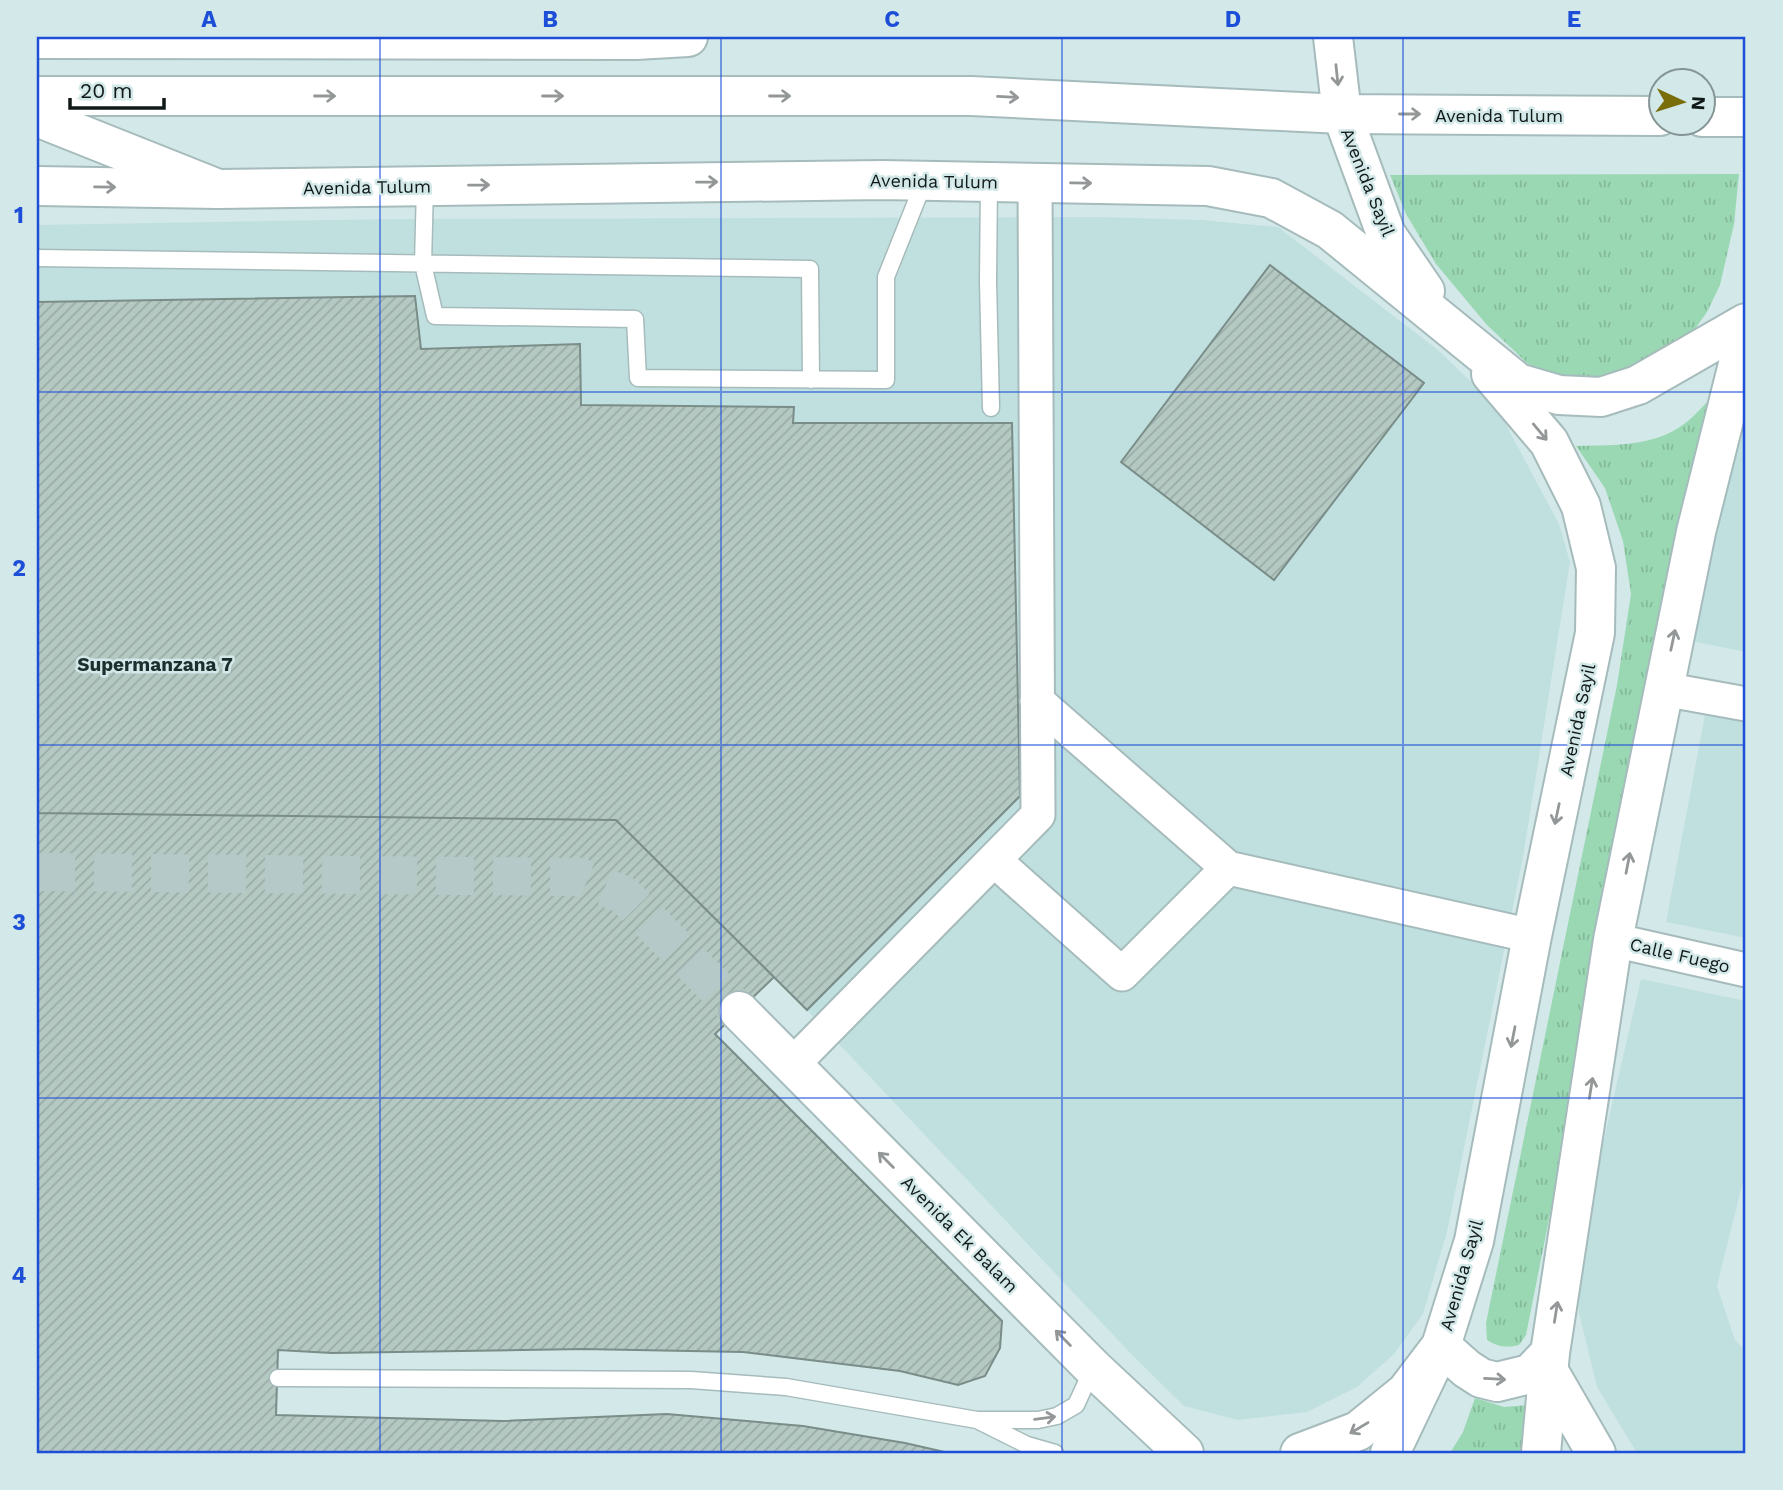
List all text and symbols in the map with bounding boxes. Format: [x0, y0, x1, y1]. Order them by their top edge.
text: A [201, 6, 217, 33]
text: B [542, 6, 558, 33]
text: C [884, 6, 900, 33]
text: D [1225, 6, 1241, 33]
text: E [1567, 6, 1581, 33]
one-way arrow [1331, 63, 1344, 86]
scale bar [70, 66, 164, 110]
north arrow [1646, 66, 1716, 136]
text: 20 m [80, 78, 132, 103]
one-way arrow [314, 89, 337, 103]
one-way arrow [541, 89, 564, 103]
one-way arrow [769, 89, 792, 103]
one-way arrow [996, 91, 1019, 104]
text: N [1686, 95, 1710, 111]
street label: Avenida Tulum [1435, 105, 1563, 126]
one-way arrow [1398, 107, 1421, 121]
street label: Avenida Sayil [1337, 125, 1399, 240]
street label: Avenida Tulum [870, 169, 998, 193]
street label: Avenida Tulum [303, 175, 431, 199]
one-way arrow [695, 175, 718, 189]
one-way arrow [1070, 177, 1093, 190]
one-way arrow [468, 178, 491, 192]
one-way arrow [93, 180, 116, 194]
text: 1 [14, 202, 24, 229]
one-way arrow [1532, 422, 1548, 440]
text: 2 [12, 555, 26, 582]
one-way arrow [1667, 629, 1681, 652]
district label: Supermanzana 7 [77, 653, 233, 676]
street label: Avenida Sayil [1555, 661, 1599, 778]
one-way arrow [1550, 802, 1564, 825]
one-way arrow [1622, 852, 1636, 875]
text: 3 [12, 909, 26, 936]
street label: Calle Fuego [1628, 933, 1732, 977]
one-way arrow [1505, 1025, 1519, 1048]
one-way arrow [1585, 1077, 1598, 1099]
one-way arrow [878, 1151, 895, 1168]
street label: Avenida Ek Balam [897, 1171, 1023, 1297]
street label: Avenida Sayil [1435, 1216, 1487, 1333]
text: 4 [12, 1262, 27, 1289]
one-way arrow [1550, 1302, 1563, 1324]
one-way arrow [1055, 1330, 1072, 1347]
one-way arrow [1483, 1373, 1506, 1386]
one-way arrow [1033, 1411, 1056, 1424]
one-way arrow [1349, 1421, 1369, 1435]

